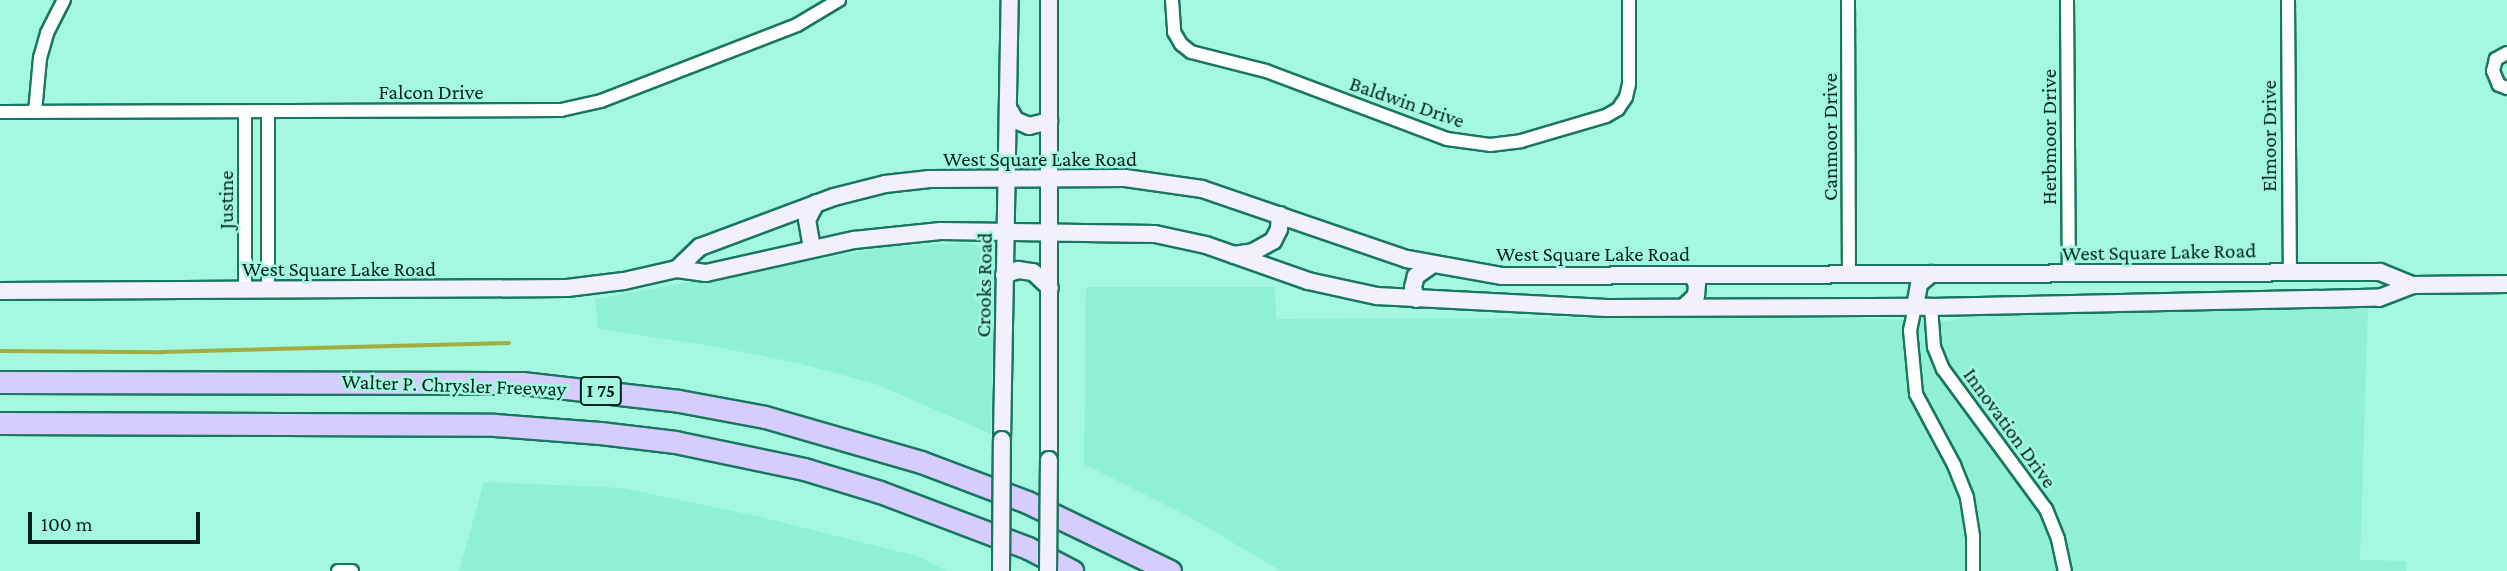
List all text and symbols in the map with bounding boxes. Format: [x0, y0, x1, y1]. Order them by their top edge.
street label: Herbmoor Drive [2036, 69, 2062, 205]
street label: Baldwin Drive [1346, 71, 1468, 133]
street label: Canmoor Drive [1817, 73, 1843, 201]
street label: Falcon Drive [378, 79, 484, 105]
street label: Elmoor Drive [2256, 80, 2282, 192]
street label: West Square Lake Road [943, 146, 1137, 172]
street label: Justine [213, 171, 239, 229]
street label: Crooks Road [970, 232, 998, 338]
street label: West Square Lake Road [2062, 238, 2256, 266]
street label: West Square Lake Road [1496, 241, 1690, 267]
street label: West Square Lake Road [242, 256, 436, 282]
street label: Innovation Drive [1958, 363, 2062, 493]
street label: Walter P. Chrysler Freeway [341, 368, 567, 402]
road number: I 75 [578, 376, 624, 406]
scale bar [32, 498, 203, 542]
text: 100 m [41, 512, 93, 536]

